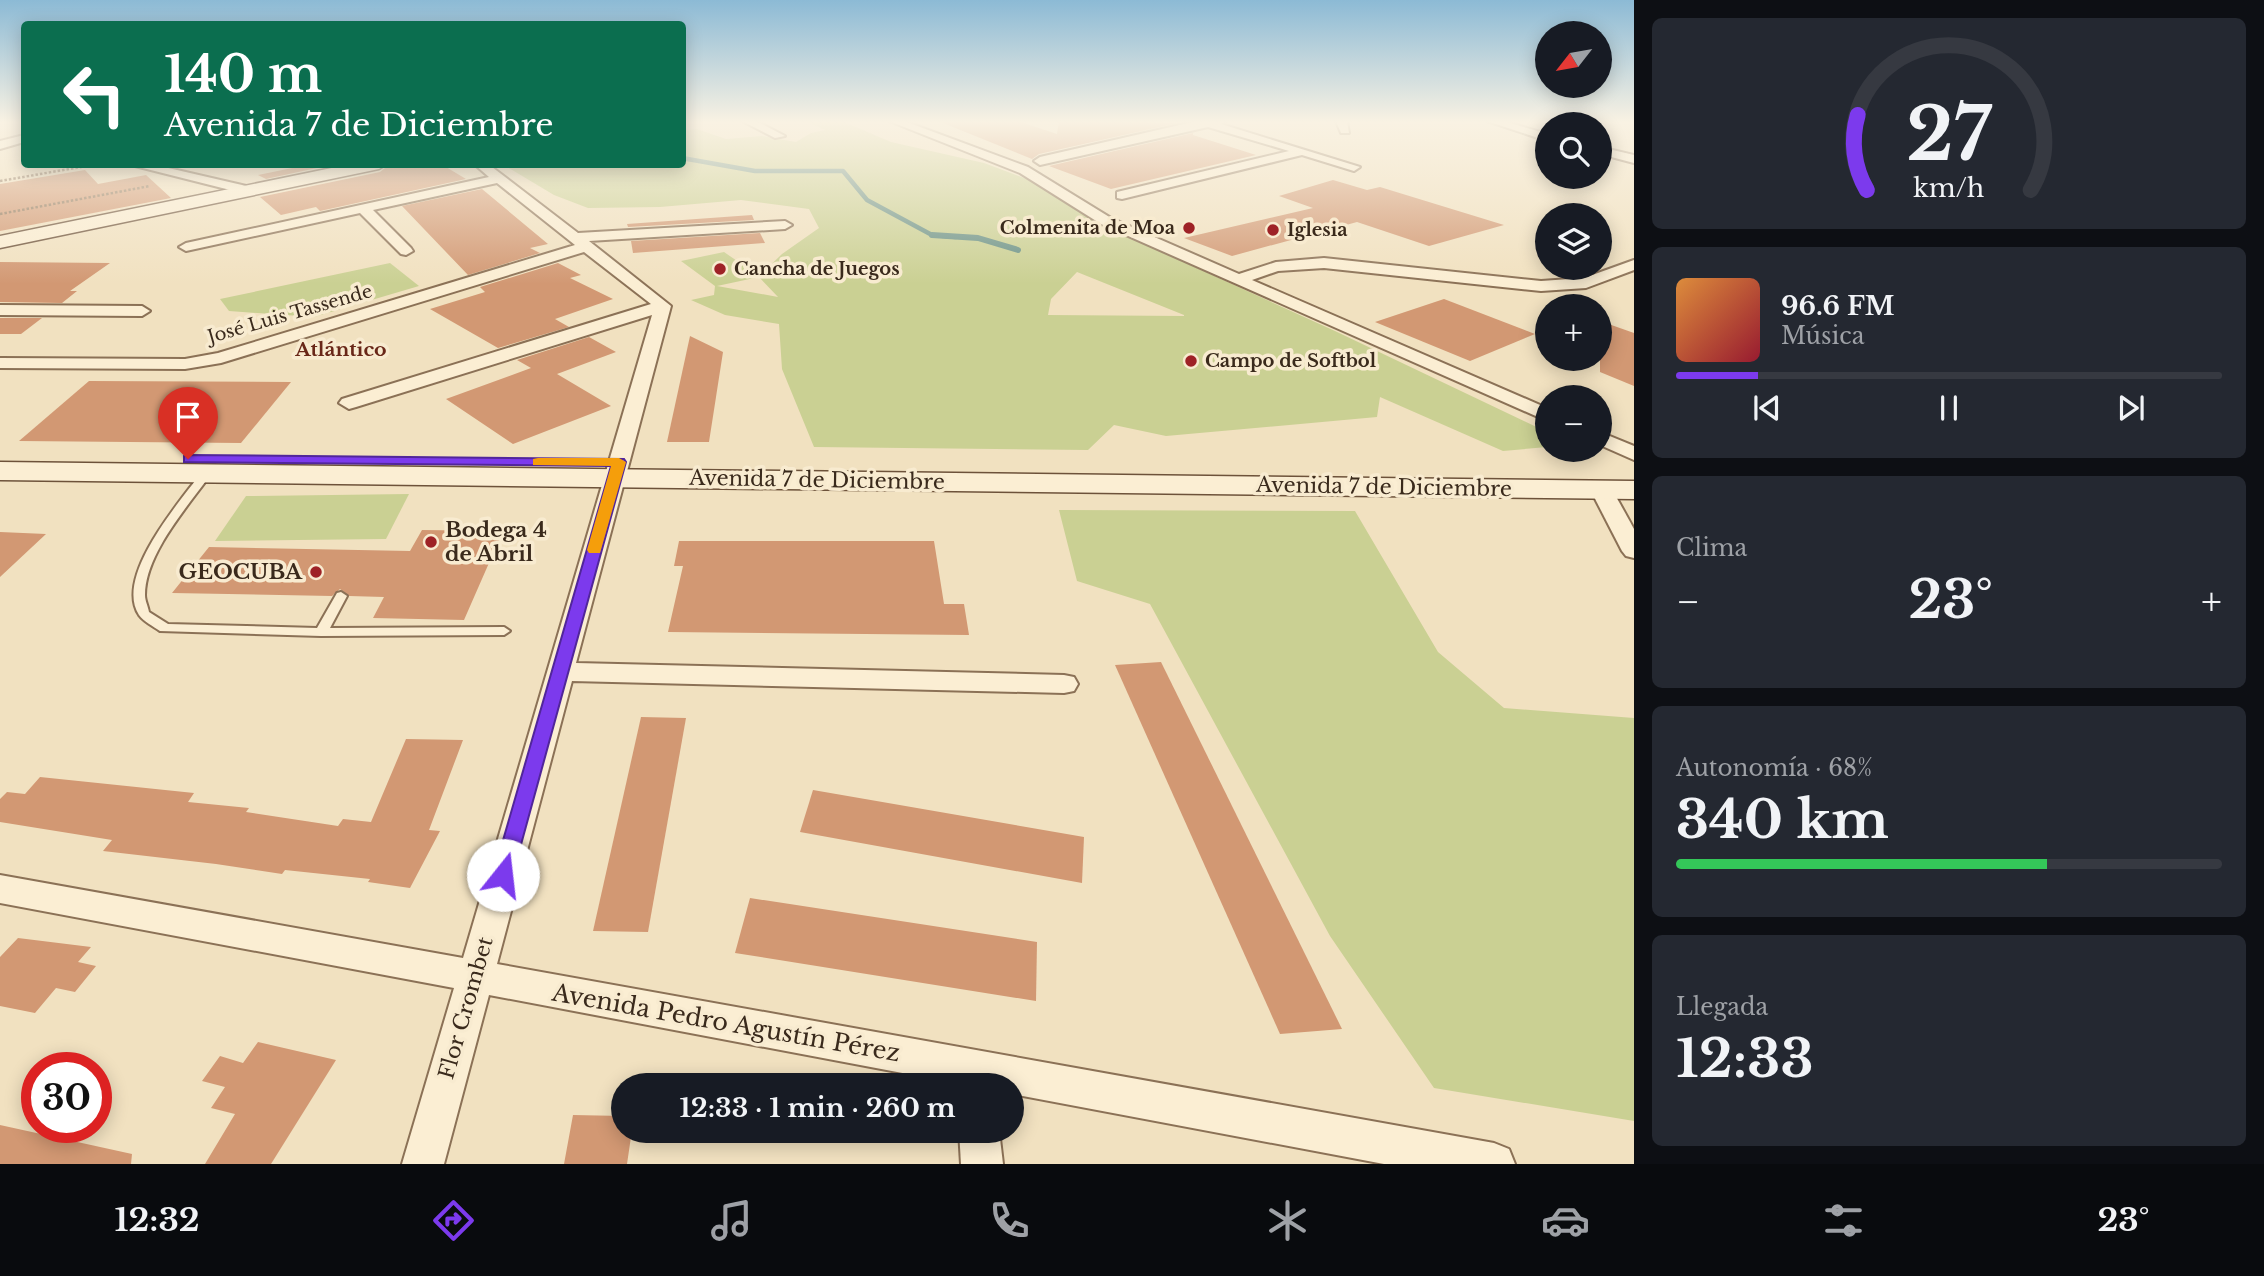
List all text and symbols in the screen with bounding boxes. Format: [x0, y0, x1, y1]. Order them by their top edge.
north arrow [1535, 21, 1612, 98]
map controls [1535, 21, 1612, 462]
text: 140 m [164, 44, 322, 105]
icon: left [49, 49, 140, 140]
text: 27 [1907, 89, 1993, 180]
text: Avenida 7 de Diciembre [164, 105, 554, 145]
button: search [1535, 112, 1612, 189]
text: km/h [1914, 172, 1984, 203]
button: layers [1535, 203, 1612, 280]
place label: Colmenita de Moa [1000, 217, 1176, 239]
place label: Iglesia [1287, 219, 1348, 241]
marker: Colmenita de Moa [1181, 220, 1197, 236]
marker: Iglesia [1265, 222, 1281, 238]
place label: Cancha de Juegos [734, 258, 900, 280]
marker: Cancha de Juegos [712, 261, 728, 277]
street label: José Luis Tassende [203, 280, 375, 349]
text: 96.6 FM [1781, 290, 1895, 322]
button: + [1535, 294, 1612, 371]
text: Música [1781, 322, 1864, 350]
district label: Atlántico [294, 338, 387, 361]
place label: Campo de Softbol [1205, 350, 1377, 372]
marker: Campo de Softbol [1183, 353, 1199, 369]
button: − [1535, 385, 1612, 462]
pin [158, 387, 218, 459]
icon: previous [1748, 389, 1786, 427]
icon: pause [1930, 389, 1968, 427]
icon: next [2112, 389, 2150, 427]
icon: arrive [169, 398, 207, 436]
street label: Avenida 7 de Diciembre [688, 465, 945, 495]
street label: Avenida 7 de Diciembre [1255, 472, 1512, 502]
place label: Bodega 4 de Abril [445, 517, 547, 567]
marker: Bodega 4 de Abril [423, 534, 439, 550]
text: Clima [1676, 534, 1747, 562]
place label: GEOCUBA [179, 559, 303, 585]
marker: GEOCUBA [308, 564, 324, 580]
text: 23° [1908, 568, 1993, 632]
text: − [1676, 578, 1700, 625]
text: + [2201, 578, 2222, 625]
text: Autonomía · 68% [1676, 754, 1872, 782]
text: 340 km [1676, 788, 1889, 852]
position arrow [466, 838, 540, 912]
street label: Flor Crombet [433, 934, 499, 1082]
street label: Avenida Pedro Agustín Pérez [549, 977, 902, 1067]
text: Llegada [1676, 993, 1768, 1021]
text: 12:33 [1676, 1027, 1814, 1091]
speed limit sign: 30 [21, 1052, 112, 1143]
text: 12:33 · 1 min · 260 m [679, 1092, 956, 1124]
icon: directions [429, 1196, 478, 1245]
icon: music [707, 1196, 756, 1245]
icon: phone [985, 1196, 1034, 1245]
icon: climate [1263, 1196, 1312, 1245]
icon: car [1541, 1196, 1590, 1245]
icon: filters [1819, 1196, 1868, 1245]
text: 12:32 [115, 1200, 200, 1240]
text: 23° [2098, 1200, 2149, 1240]

